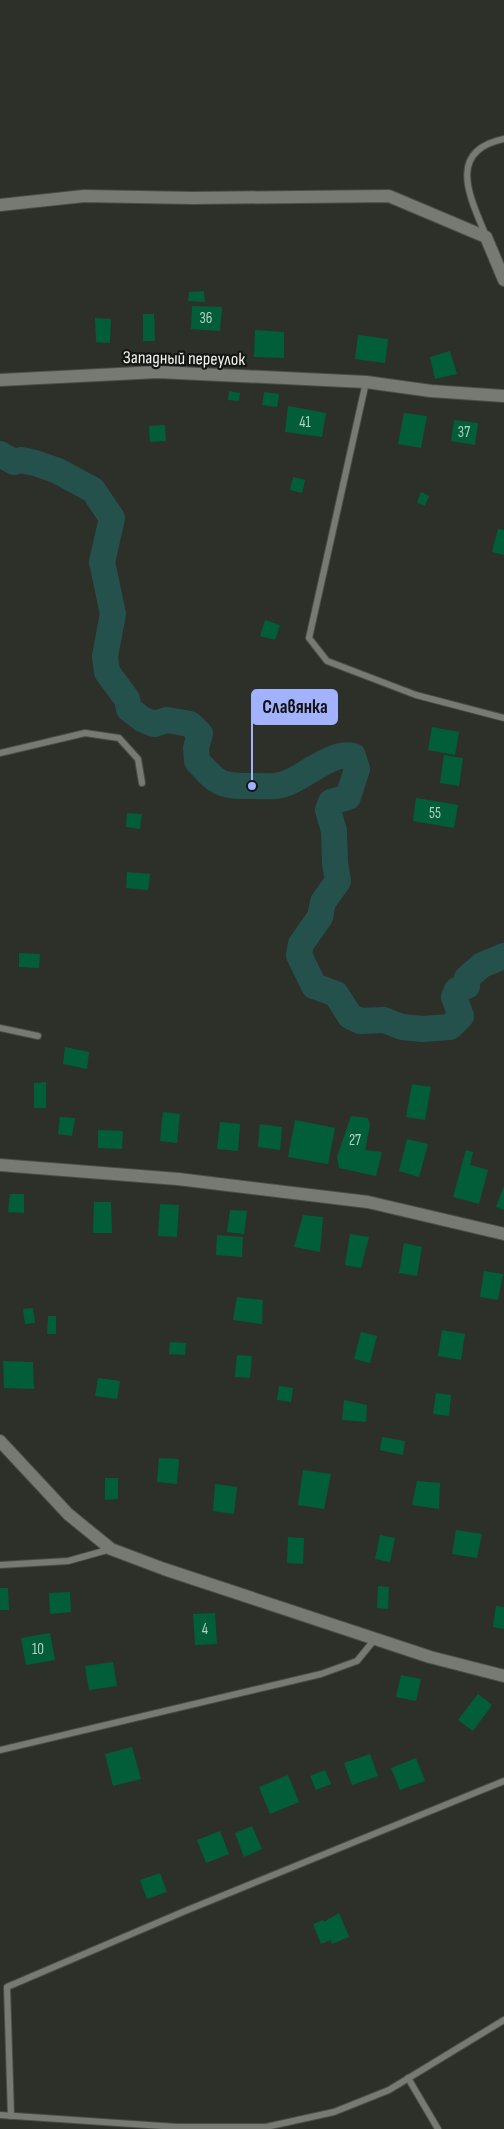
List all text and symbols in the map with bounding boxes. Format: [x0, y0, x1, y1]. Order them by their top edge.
house number: 36 [200, 309, 212, 328]
street label: Западный переулок [123, 347, 245, 370]
house number: 41 [299, 413, 312, 432]
house number: 37 [458, 423, 470, 442]
callout: Славянка [252, 690, 337, 724]
text: Славянка [262, 696, 328, 719]
house number: 55 [429, 804, 441, 823]
house number: 27 [349, 1131, 361, 1150]
house number: 4 [202, 1620, 208, 1639]
house number: 10 [32, 1640, 44, 1659]

